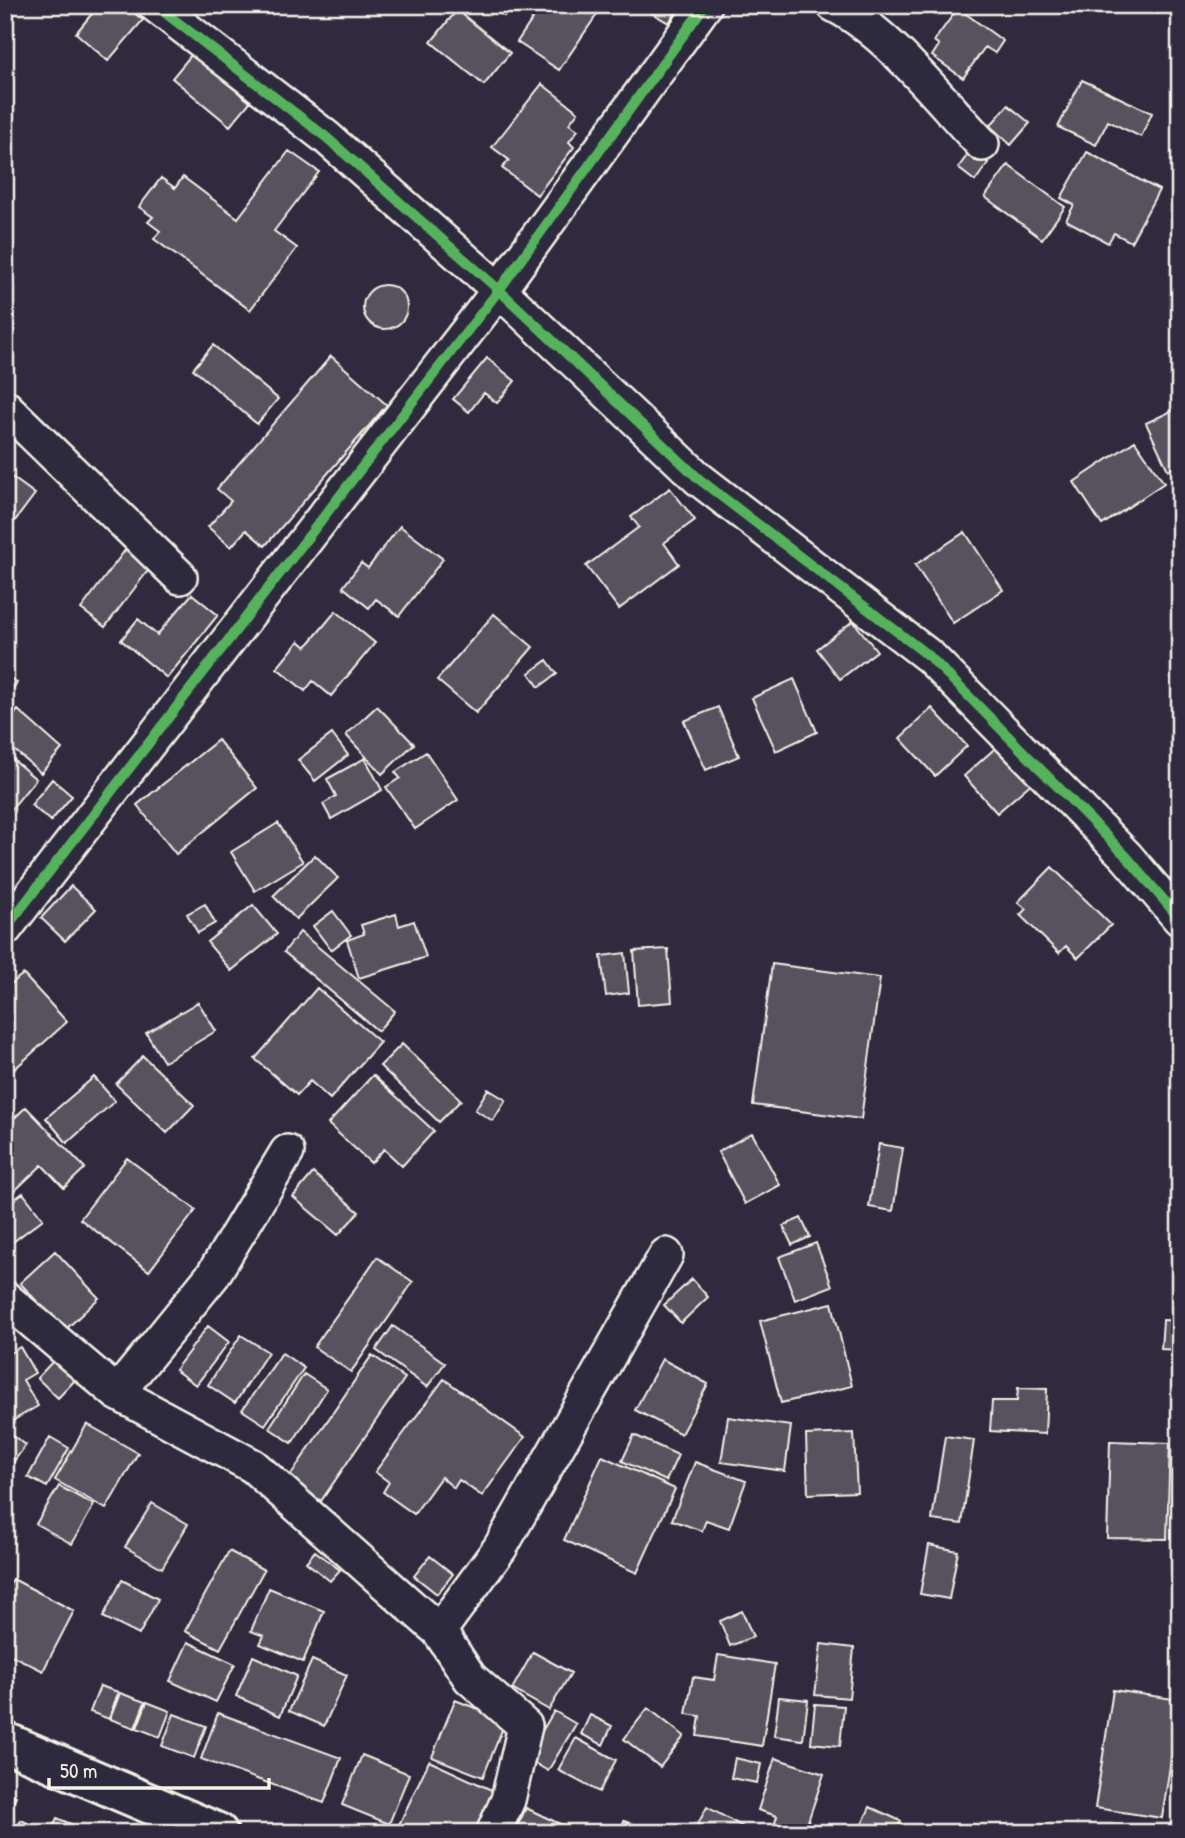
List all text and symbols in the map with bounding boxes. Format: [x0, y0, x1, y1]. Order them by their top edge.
scale bar [49, 1747, 270, 1791]
text: 50 m [60, 1756, 97, 1785]

